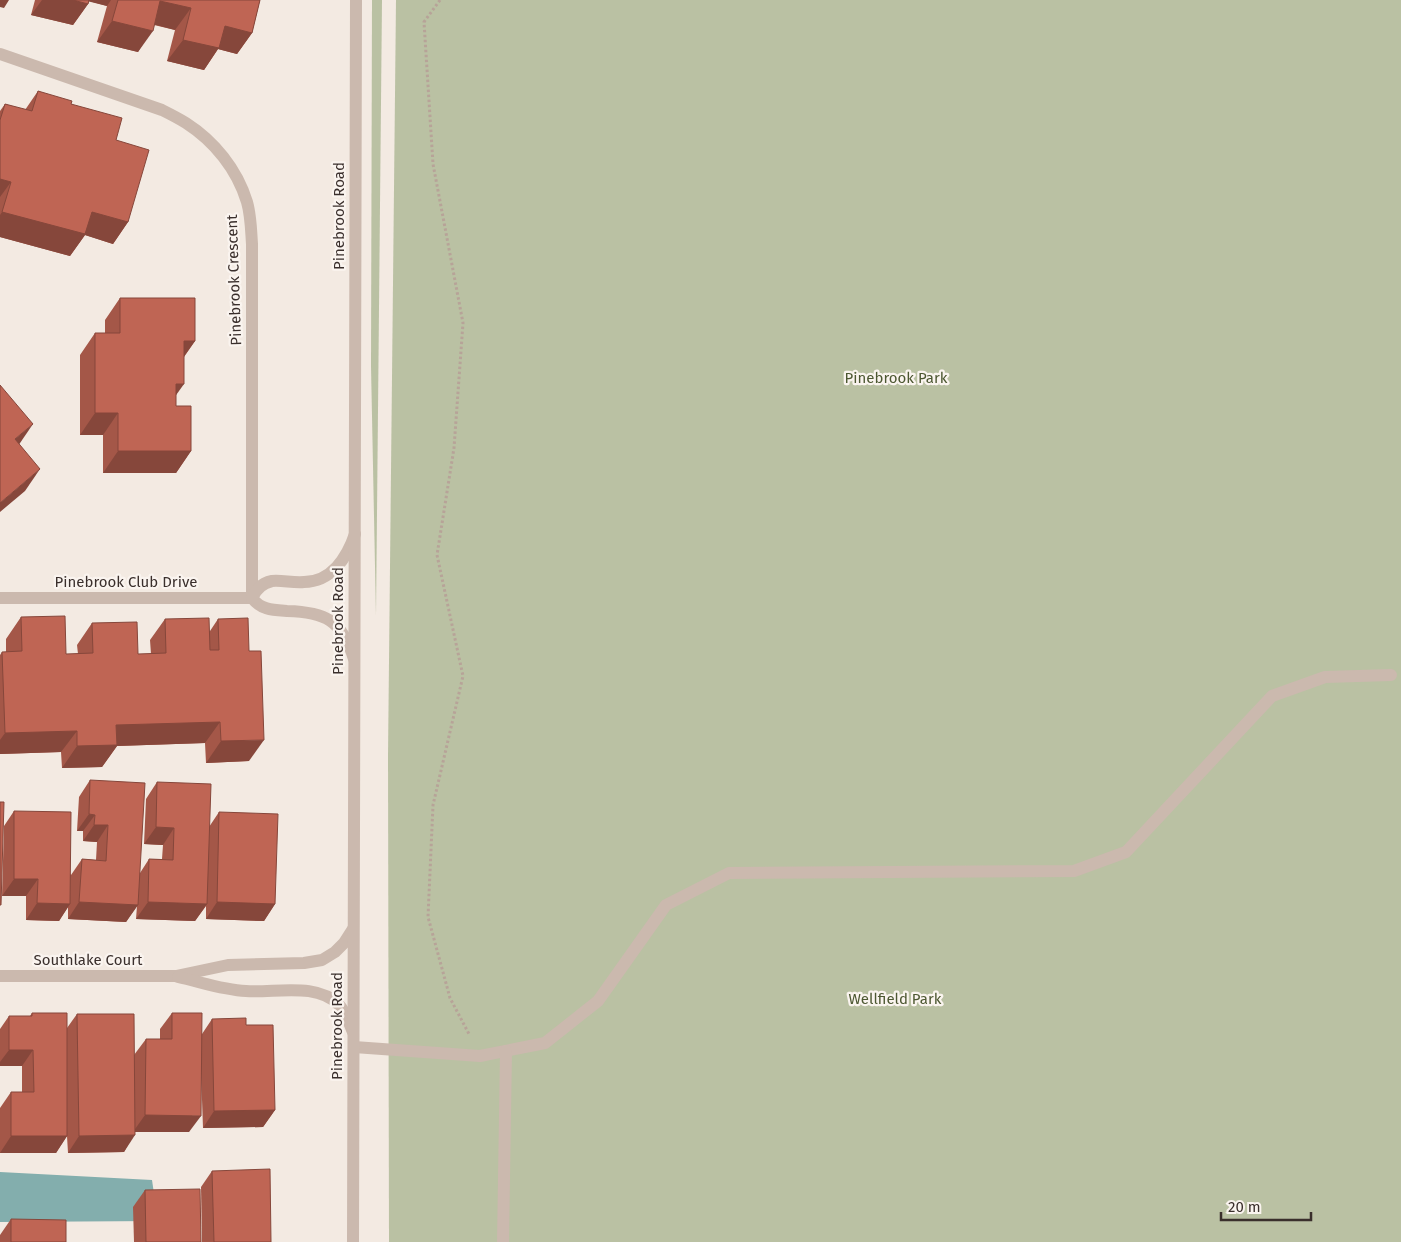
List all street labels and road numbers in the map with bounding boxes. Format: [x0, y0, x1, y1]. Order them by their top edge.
street label: Pinebrook Road [330, 162, 348, 270]
street label: Pinebrook Crescent [223, 214, 245, 346]
street label: Pinebrook Road [329, 567, 347, 675]
street label: Pinebrook Club Drive [55, 573, 197, 591]
street label: Southlake Court [34, 951, 143, 969]
street label: Pinebrook Road [328, 972, 346, 1080]

